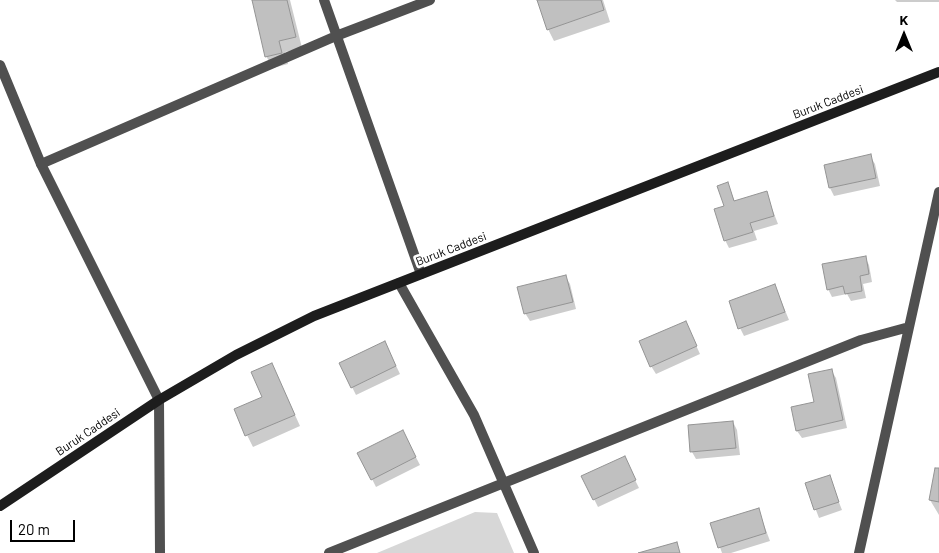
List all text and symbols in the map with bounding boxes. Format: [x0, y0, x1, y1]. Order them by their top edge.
north arrow [879, 10, 929, 60]
text: K [900, 11, 908, 28]
street label: Buruk Caddesi [791, 82, 865, 122]
street label: Buruk Caddesi [414, 229, 488, 269]
street label: Buruk Caddesi [53, 405, 123, 459]
scale bar [12, 510, 78, 542]
text: 20 m [18, 520, 50, 538]

